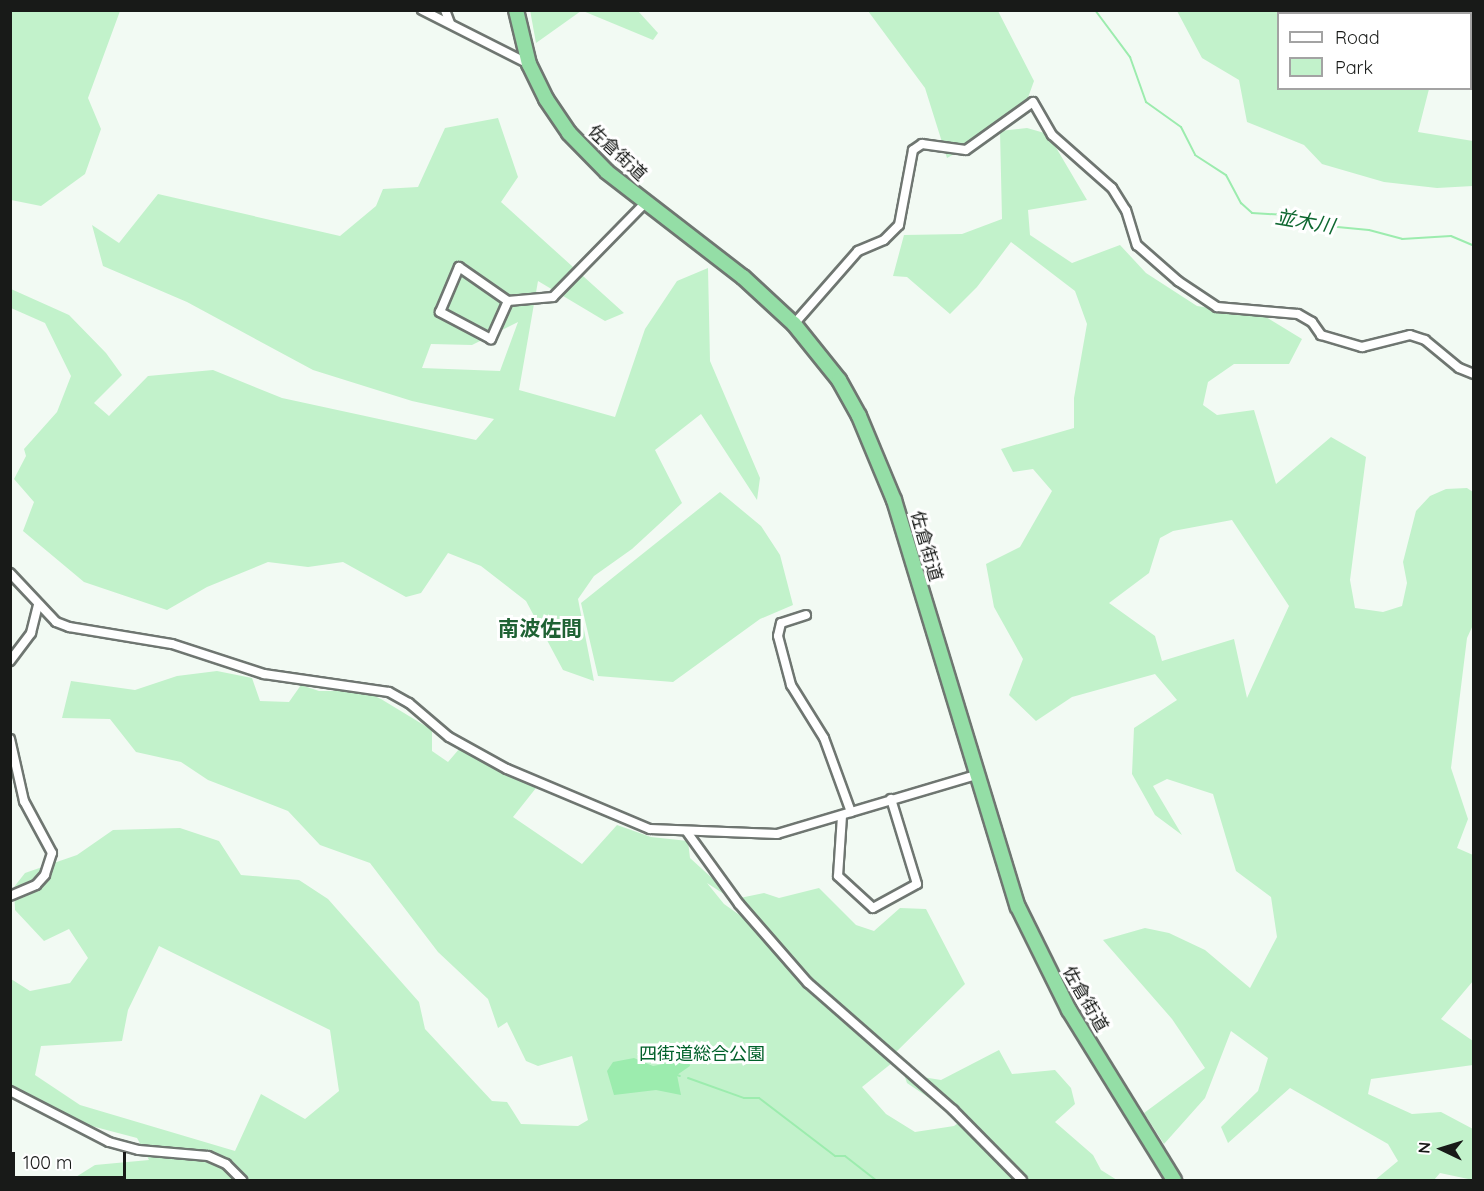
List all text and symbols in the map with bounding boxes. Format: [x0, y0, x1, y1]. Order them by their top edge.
legend [1277, 12, 1472, 90]
text: Road [1335, 26, 1380, 49]
text: Park [1335, 56, 1373, 79]
street label: 佐倉街道 [583, 121, 651, 185]
water label: 並木川 [1273, 204, 1337, 238]
street label: 佐倉街道 [906, 508, 946, 584]
district label: 南波佐間 [498, 615, 582, 641]
street label: 佐倉街道 [1058, 962, 1112, 1036]
park label: 四街道総合公園 [639, 1043, 765, 1065]
north arrow [1412, 1119, 1472, 1179]
scale bar [15, 1140, 129, 1178]
text: N [1414, 1141, 1434, 1154]
text: 100 m [23, 1151, 72, 1174]

